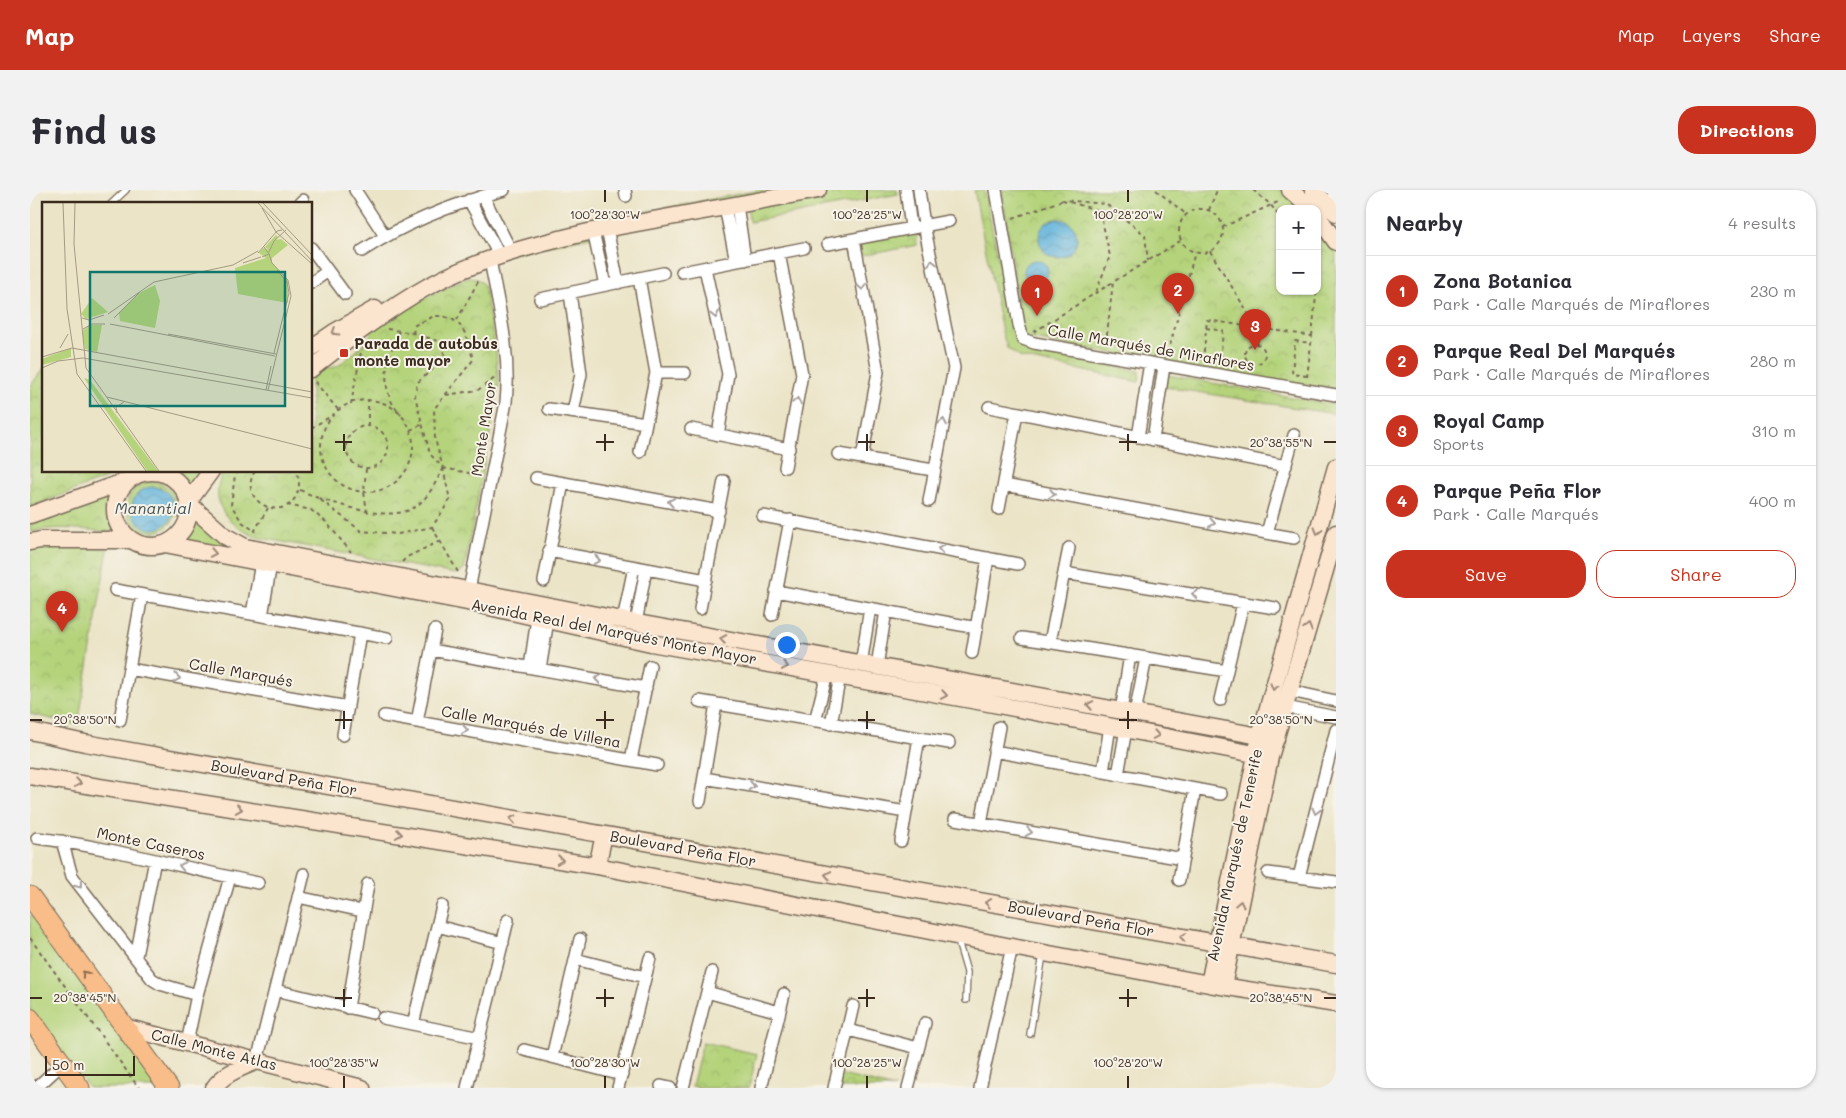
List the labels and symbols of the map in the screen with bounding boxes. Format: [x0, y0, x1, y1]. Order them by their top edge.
inset map [42, 202, 312, 472]
text: 100°28'30"W [570, 206, 640, 222]
text: 100°28'25"W [832, 206, 902, 222]
text: 100°28'20"W [1093, 206, 1163, 222]
one-way arrow [927, 259, 938, 267]
pin: 2 [1162, 273, 1194, 314]
pin: 1 [1021, 275, 1053, 316]
one-way arrow [857, 282, 867, 291]
pin: 3 [1239, 309, 1271, 350]
one-way arrow [709, 311, 720, 320]
street label: Calle Marqués de Miraflores [1046, 319, 1256, 375]
one-way arrow [331, 326, 340, 336]
place label: Parada de autobús monte mayor [354, 333, 498, 370]
marker: Parada de autobús monte mayor [338, 347, 350, 359]
street label: Monte Mayor [466, 380, 500, 478]
one-way arrow [792, 396, 802, 405]
one-way arrow [937, 418, 948, 427]
text: 20°38'55"N [1250, 434, 1312, 450]
one-way arrow [1047, 488, 1056, 499]
water label: Manantial [115, 497, 191, 518]
one-way arrow [666, 498, 675, 508]
one-way arrow [1207, 518, 1216, 528]
one-way arrow [1313, 526, 1324, 535]
one-way arrow [936, 544, 945, 555]
one-way arrow [209, 548, 218, 558]
one-way arrow [593, 554, 602, 564]
one-way arrow [1190, 590, 1199, 600]
pin: 4 [46, 591, 78, 632]
street label: Avenida Real del Marqués Monte Mayor [470, 593, 759, 669]
one-way arrow [1303, 624, 1313, 632]
your location [774, 632, 800, 658]
one-way arrow [719, 634, 728, 644]
street label: Calle Marqués [188, 653, 295, 691]
one-way arrow [780, 661, 789, 671]
one-way arrow [172, 672, 181, 682]
one-way arrow [594, 675, 602, 685]
one-way arrow [1269, 683, 1280, 692]
one-way arrow [940, 689, 949, 699]
street label: Calle Marqués de Villena [440, 700, 623, 752]
one-way arrow [1086, 700, 1094, 710]
text: 20°38'50"N [53, 711, 117, 727]
text: 20°38'50"N [1249, 711, 1313, 727]
one-way arrow [460, 725, 469, 735]
one-way arrow [1151, 729, 1160, 740]
street label: Avenida Marqués de Tenerife [1202, 747, 1266, 963]
street label: Boulevard Peña Flor [210, 754, 359, 800]
one-way arrow [74, 778, 83, 788]
one-way arrow [748, 780, 756, 791]
one-way arrow [234, 803, 243, 813]
one-way arrow [1311, 807, 1322, 816]
one-way arrow [509, 815, 518, 825]
street label: Monte Caseros [95, 822, 207, 864]
street label: Boulevard Peña Flor [609, 825, 758, 871]
one-way arrow [1024, 826, 1033, 836]
one-way arrow [395, 829, 403, 839]
one-way arrow [556, 854, 564, 865]
one-way arrow [178, 861, 187, 872]
one-way arrow [824, 870, 833, 880]
one-way arrow [73, 880, 82, 889]
street label: Boulevard Peña Flor [1007, 895, 1156, 941]
one-way arrow [984, 898, 993, 908]
one-way arrow [1234, 899, 1244, 908]
one-way arrow [1179, 933, 1187, 943]
one-way arrow [82, 970, 91, 980]
text: 20°38'45"N [54, 989, 116, 1005]
text: 20°38'45"N [1250, 989, 1312, 1005]
street label: Calle Monte Atlas [149, 1024, 279, 1074]
scale bar [45, 1053, 135, 1076]
text: 100°28'35"W [309, 1054, 379, 1070]
text: 100°28'30"W [570, 1054, 640, 1070]
text: 100°28'25"W [832, 1054, 902, 1070]
text: 100°28'20"W [1093, 1054, 1163, 1070]

